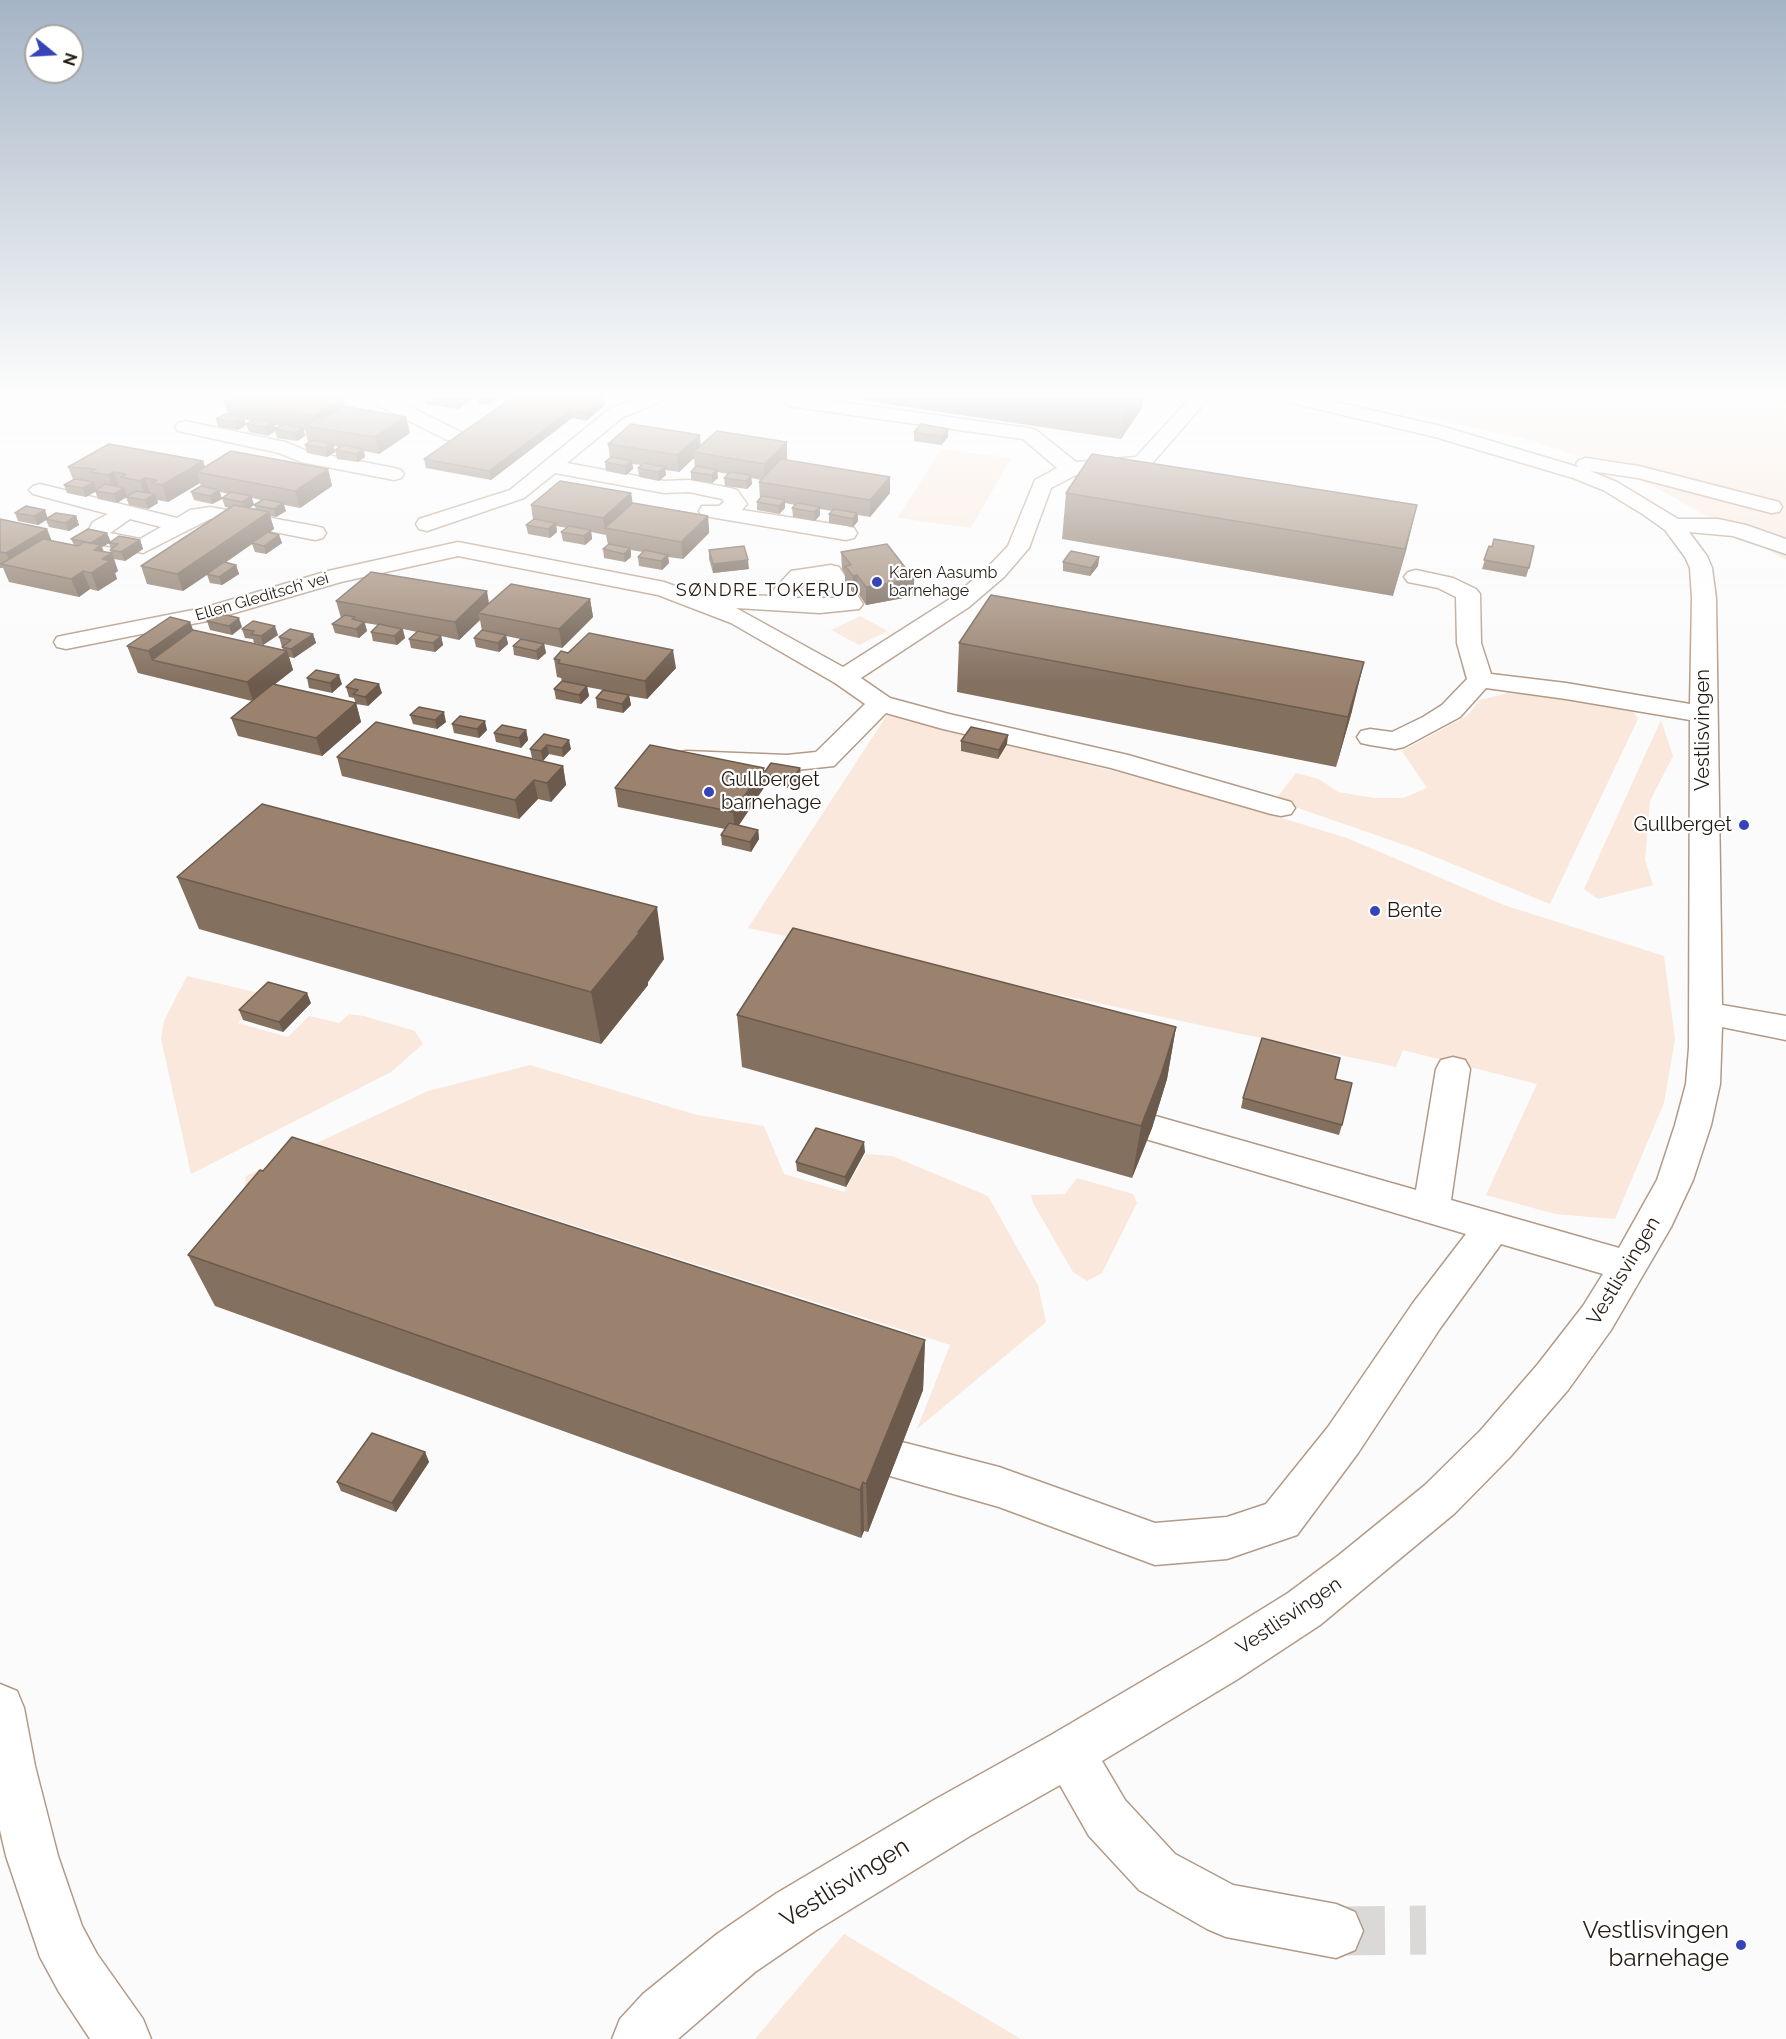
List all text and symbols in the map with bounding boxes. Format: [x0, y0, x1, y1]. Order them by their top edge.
north arrow [24, 24, 84, 84]
text: N [59, 50, 81, 68]
place label: Karen Aasumb barnehage [889, 563, 997, 601]
street label: Ellen Gleditsch’ vei [193, 569, 331, 625]
marker: Karen Aasumb barnehage [870, 575, 884, 589]
district label: SØNDRE TOKERUD [676, 580, 860, 602]
street label: Vestlisvingen [1691, 669, 1715, 791]
place label: Gullberget barnehage [721, 768, 821, 815]
marker: Gullberget barnehage [702, 785, 716, 799]
place label: Gullberget [1633, 813, 1732, 837]
marker: Gullberget [1737, 818, 1751, 832]
place label: Bente [1387, 899, 1442, 923]
marker: Bente [1368, 904, 1382, 918]
street label: Vestlisvingen [1582, 1213, 1666, 1329]
street label: Vestlisvingen [1232, 1572, 1346, 1660]
street label: Vestlisvingen [775, 1832, 915, 1934]
place label: Vestlisvingen barnehage [1583, 1917, 1729, 1973]
marker: Vestlisvingen barnehage [1734, 1938, 1748, 1952]

